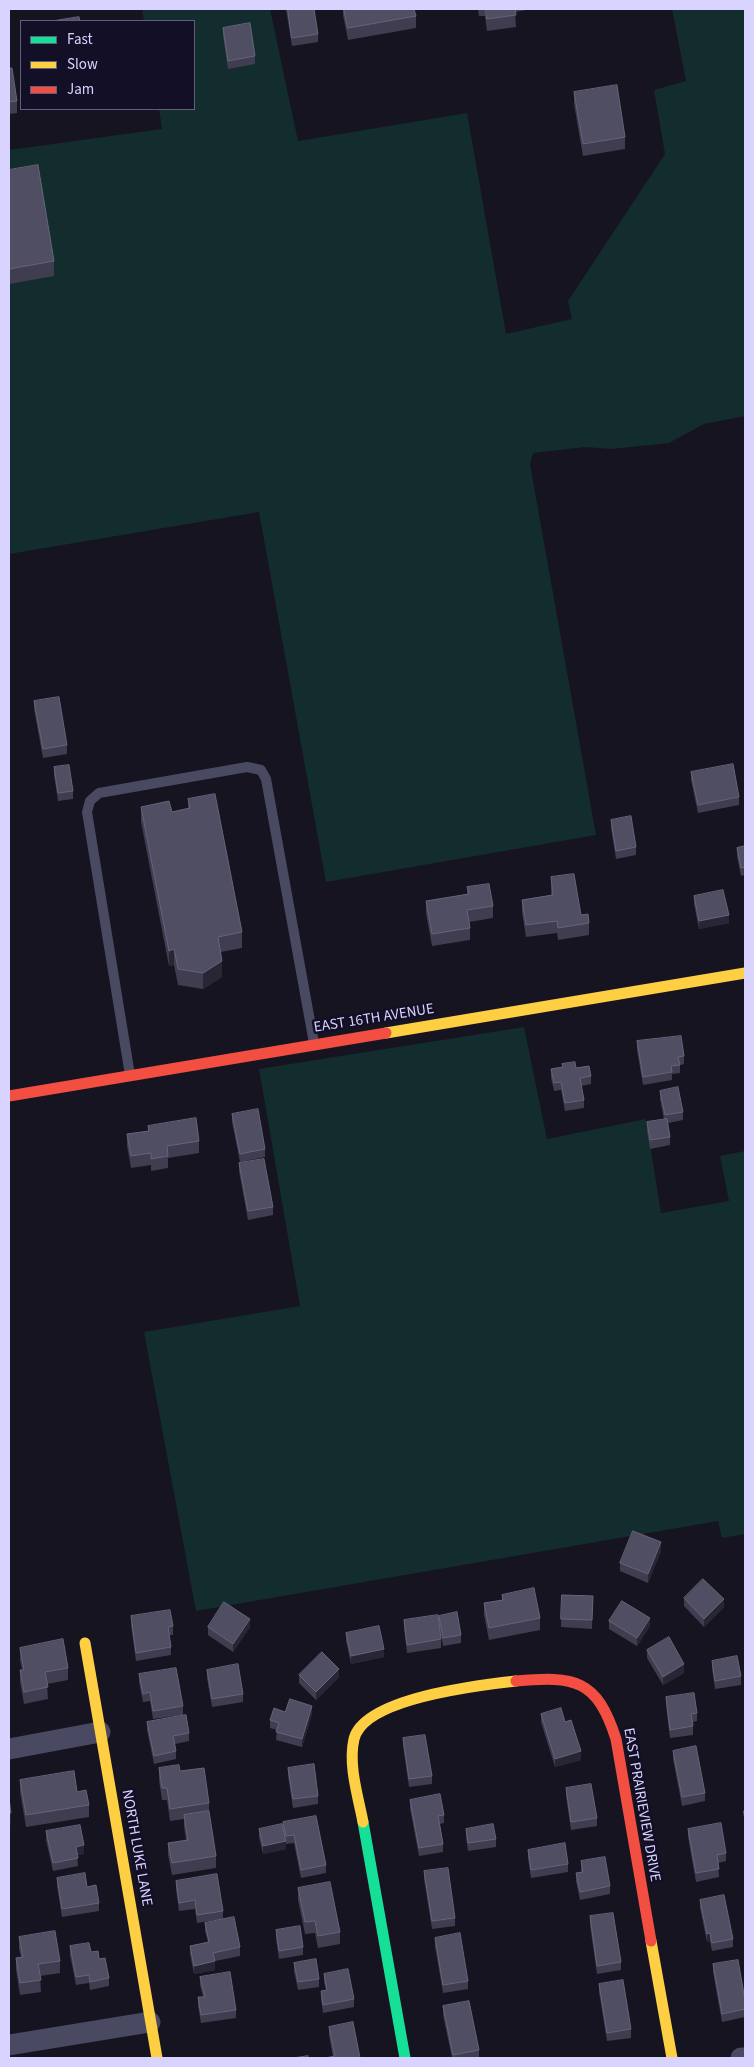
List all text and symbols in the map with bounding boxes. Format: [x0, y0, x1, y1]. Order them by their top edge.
legend [20, 20, 195, 110]
text: Fast [67, 29, 93, 50]
text: Slow [67, 54, 98, 75]
text: Jam [67, 79, 94, 100]
street label: EAST 16TH AVENUE [313, 1001, 435, 1037]
street label: EAST PRAIRIEVIEW DRIVE [619, 1727, 663, 1883]
street label: NORTH LUKE LANE [117, 1788, 155, 1908]

